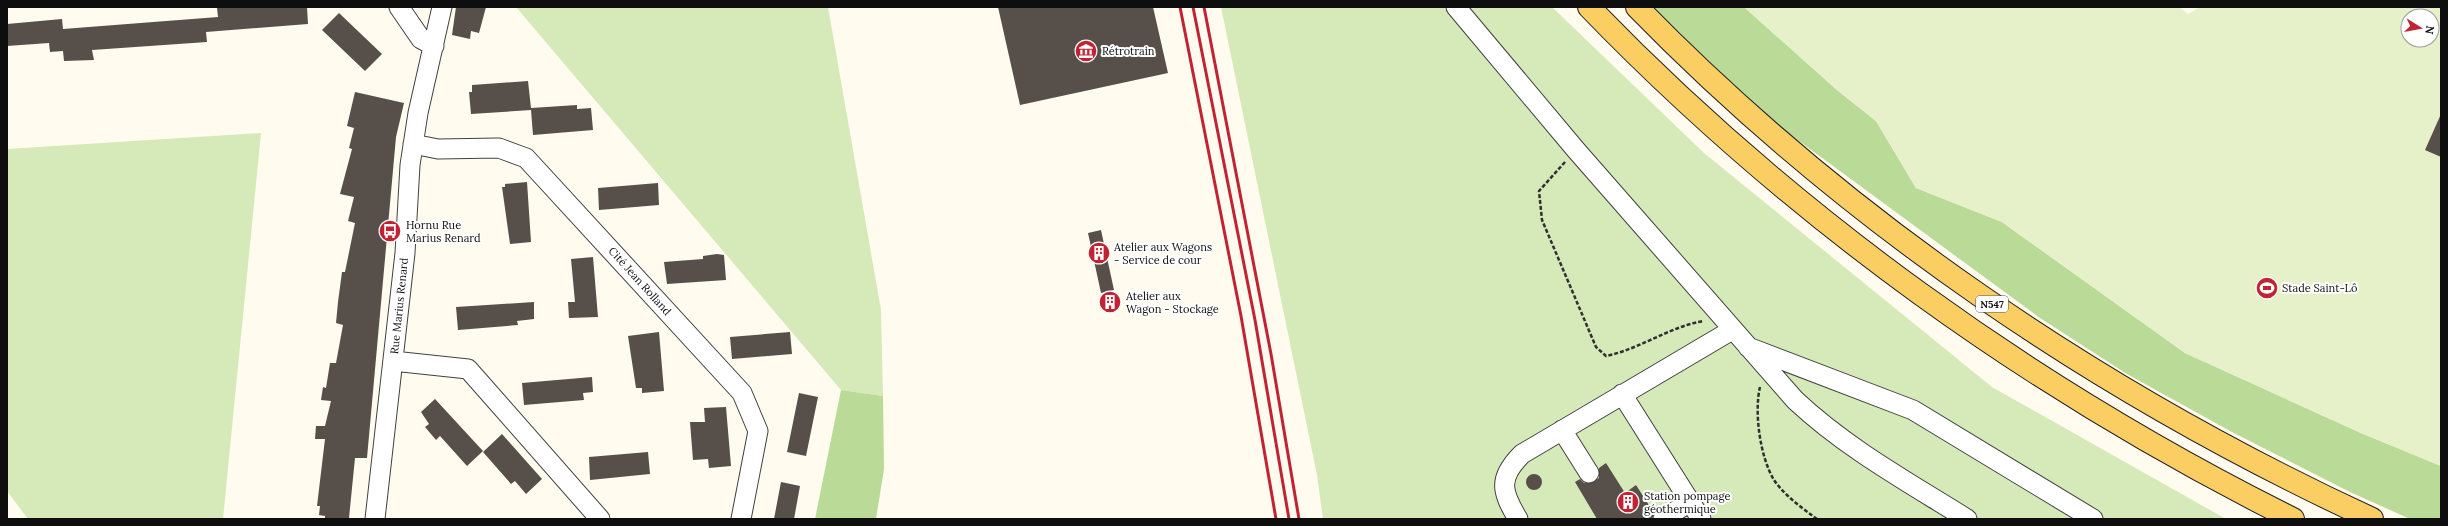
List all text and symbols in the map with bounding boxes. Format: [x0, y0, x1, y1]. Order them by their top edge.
north arrow [2400, 8, 2440, 48]
text: N [2422, 24, 2438, 36]
museum icon: Rétrotrain [1073, 38, 1099, 64]
place label: Rétrotrain [1102, 44, 1155, 58]
bus stop icon: Hornu Rue Marius Renard [377, 218, 403, 244]
place label: Hornu Rue Marius Renard [406, 218, 481, 245]
building icon: Atelier aux Wagons - Service de cour [1086, 240, 1112, 266]
place label: Atelier aux Wagons - Service de cour [1113, 240, 1212, 267]
street label: Cité Jean Rolland [606, 244, 675, 318]
street label: Rue Marius Renard [387, 257, 411, 355]
sports icon: Stade Saint-Lô [2254, 275, 2280, 301]
place label: Stade Saint-Lô [2282, 281, 2357, 295]
building icon: Atelier aux Wagon - Stockage [1097, 289, 1123, 315]
place label: Atelier aux Wagon - Stockage [1125, 289, 1219, 316]
road number: N547 [1976, 296, 2008, 312]
building icon: Station pompage géothermique [1615, 489, 1641, 515]
place label: Station pompage géothermique [1644, 489, 1731, 516]

